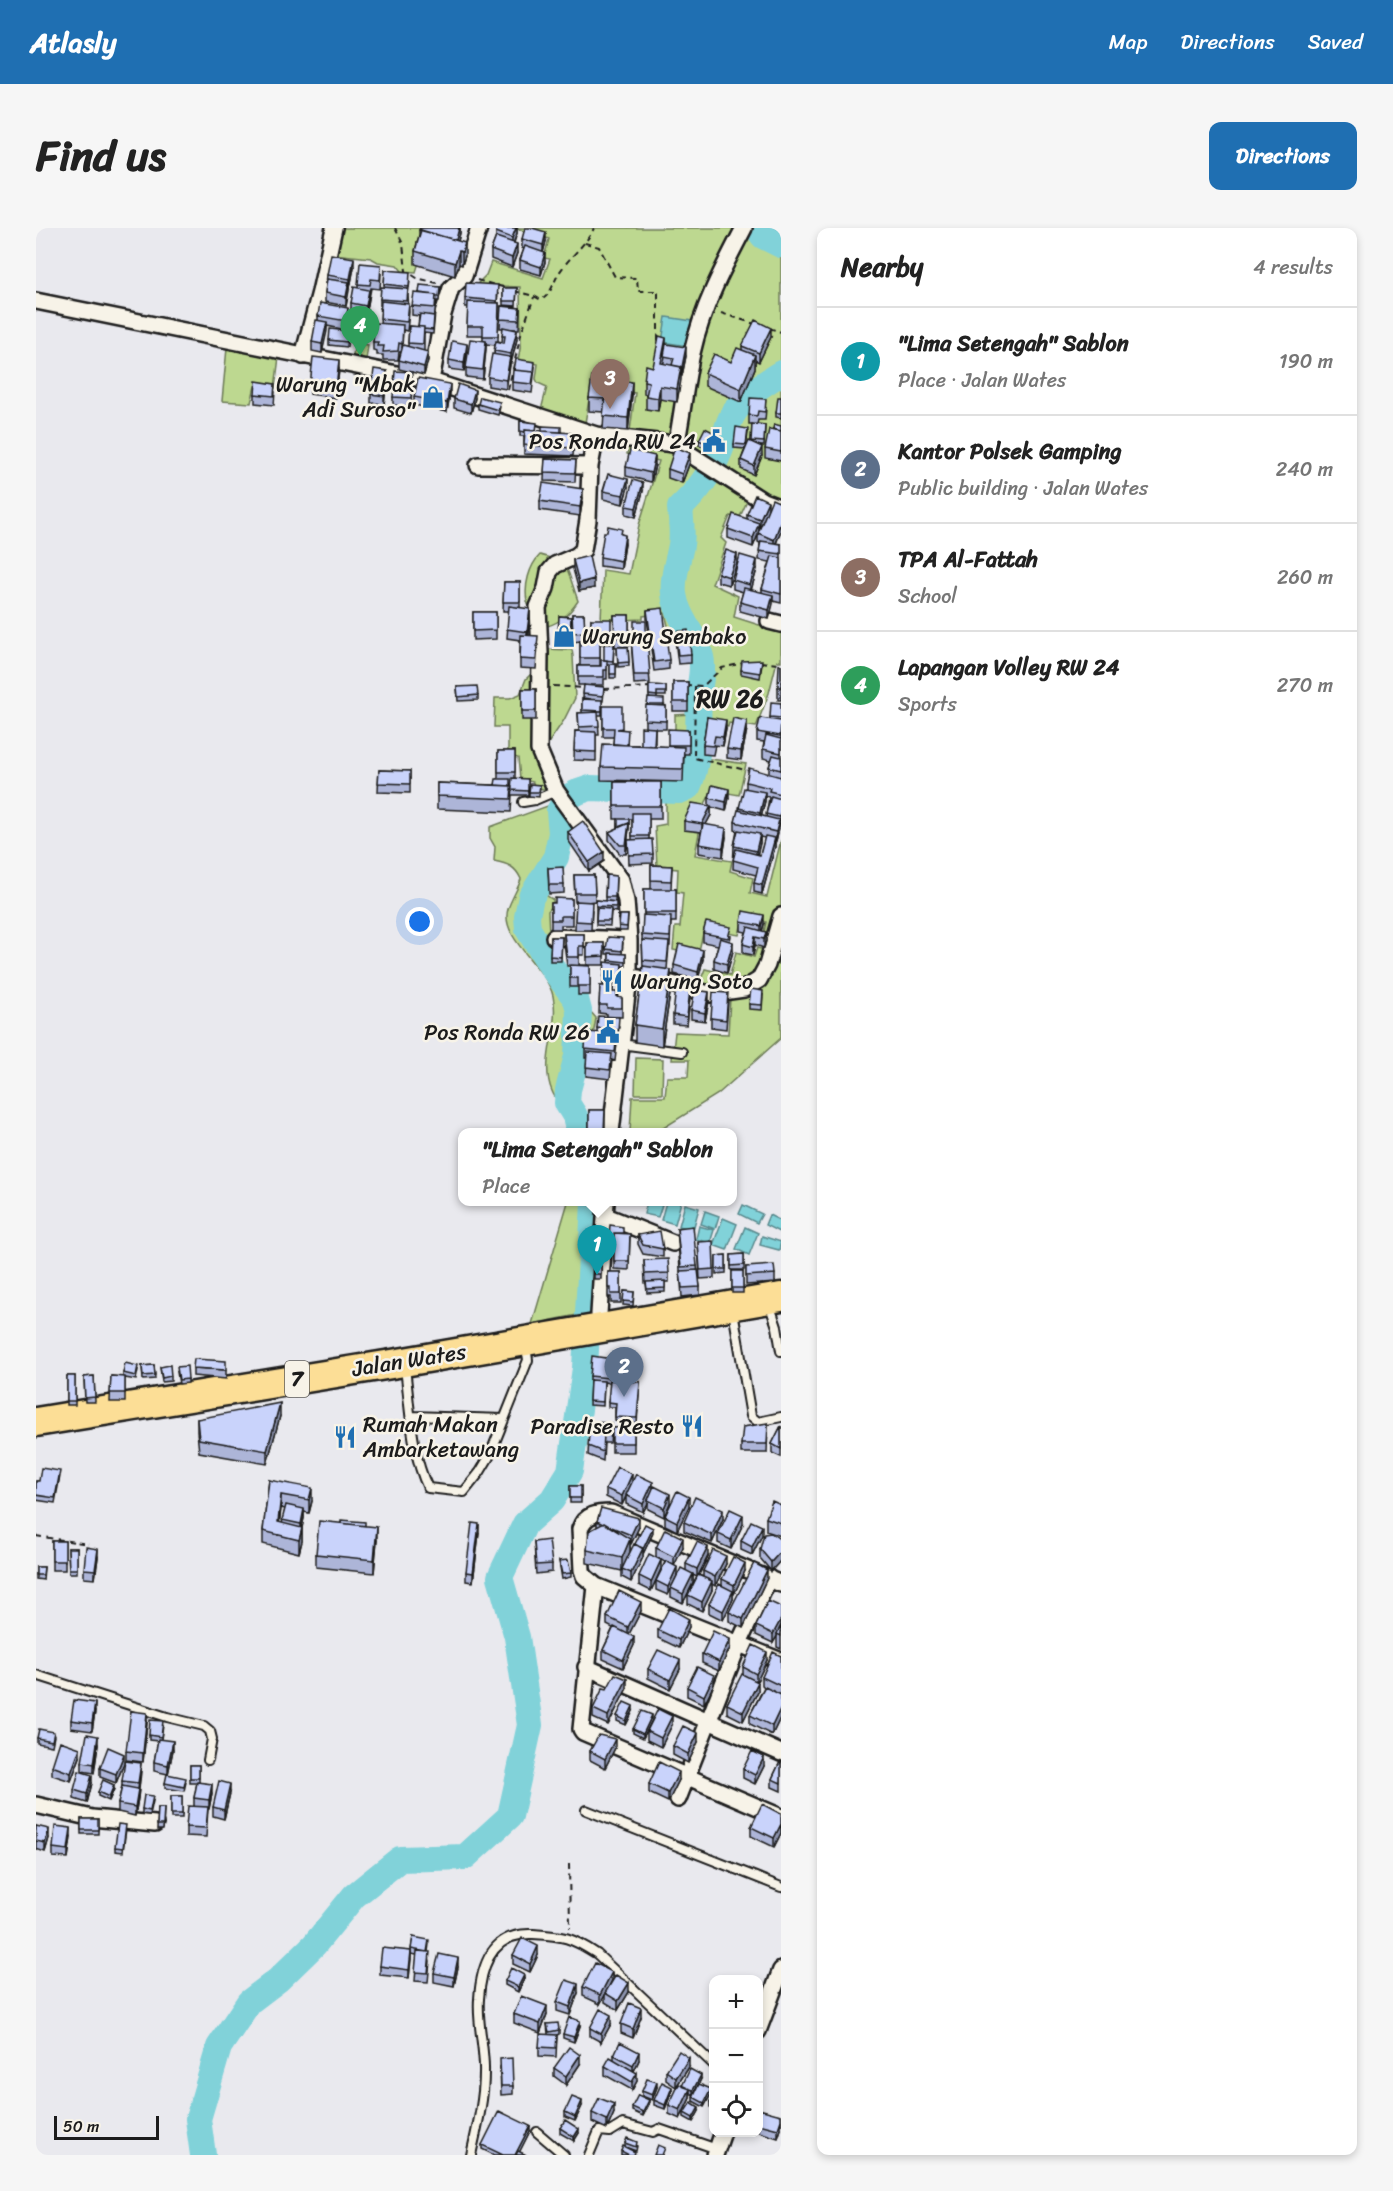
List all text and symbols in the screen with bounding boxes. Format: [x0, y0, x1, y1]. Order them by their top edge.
text: Atlasly [30, 18, 117, 67]
text: Map [1109, 23, 1147, 61]
text: Directions [1180, 23, 1275, 61]
text: Saved [1308, 23, 1363, 61]
text: Find us [36, 119, 166, 193]
button: Directions [1209, 122, 1357, 190]
text: Nearby [841, 244, 923, 290]
text: 4 results [1253, 250, 1333, 285]
pin: 4 [340, 306, 380, 356]
text: "Lima Setengah" Sablon [898, 324, 1129, 363]
text: 1 [856, 344, 865, 379]
text: 190 m [1279, 344, 1333, 379]
pin: 3 [590, 360, 630, 409]
text: Place · Jalan Wates [898, 363, 1066, 398]
place label: Warung "Mbak Adi Suroso" [276, 365, 417, 429]
shop icon: Warung "Mbak Adi Suroso" [420, 384, 446, 410]
place label: Pos Ronda RW 24 [529, 422, 696, 461]
public building icon: Pos Ronda RW 24 [701, 428, 727, 454]
text: Kantor Polsek Gamping [898, 432, 1122, 471]
text: 2 [855, 452, 866, 487]
text: 240 m [1276, 452, 1333, 487]
text: Public building · Jalan Wates [898, 471, 1148, 506]
text: TPA Al-Fattah [898, 540, 1038, 579]
text: 3 [855, 560, 866, 595]
text: 260 m [1277, 560, 1333, 595]
text: School [898, 579, 957, 614]
place label: Warung Sembako [582, 617, 746, 656]
shop icon: Warung Sembako [551, 623, 577, 649]
text: Lapangan Volley RW 24 [898, 648, 1120, 687]
text: 4 [854, 668, 867, 703]
text: 270 m [1277, 668, 1333, 703]
district label: RW 26 [695, 678, 764, 720]
text: Sports [898, 687, 957, 722]
your location [405, 907, 434, 936]
place label: Warung Soto [630, 962, 753, 1001]
restaurant icon: Warung Soto [599, 968, 625, 994]
place label: Pos Ronda RW 26 [424, 1013, 590, 1052]
public building icon: Pos Ronda RW 26 [595, 1019, 621, 1045]
popup [458, 1128, 737, 1206]
text: "Lima Setengah" Sablon [482, 1130, 713, 1169]
text: Place [482, 1169, 530, 1204]
pin: 1 [578, 1226, 616, 1275]
street label: Jalan Wates [348, 1332, 470, 1388]
pin: 2 [604, 1348, 644, 1397]
road number: 7 [285, 1361, 309, 1397]
place label: Rumah Makan Ambarketawang [362, 1405, 519, 1469]
place label: Paradise Resto [531, 1407, 674, 1446]
restaurant icon: Paradise Resto [679, 1413, 705, 1439]
restaurant icon: Rumah Makan Ambarketawang [332, 1424, 358, 1450]
map controls [709, 1975, 763, 2137]
button: + [709, 1975, 763, 2029]
button: − [709, 2029, 763, 2083]
button: locate [709, 2083, 763, 2137]
text: 50 m [63, 2112, 99, 2141]
scale bar [54, 2113, 159, 2140]

